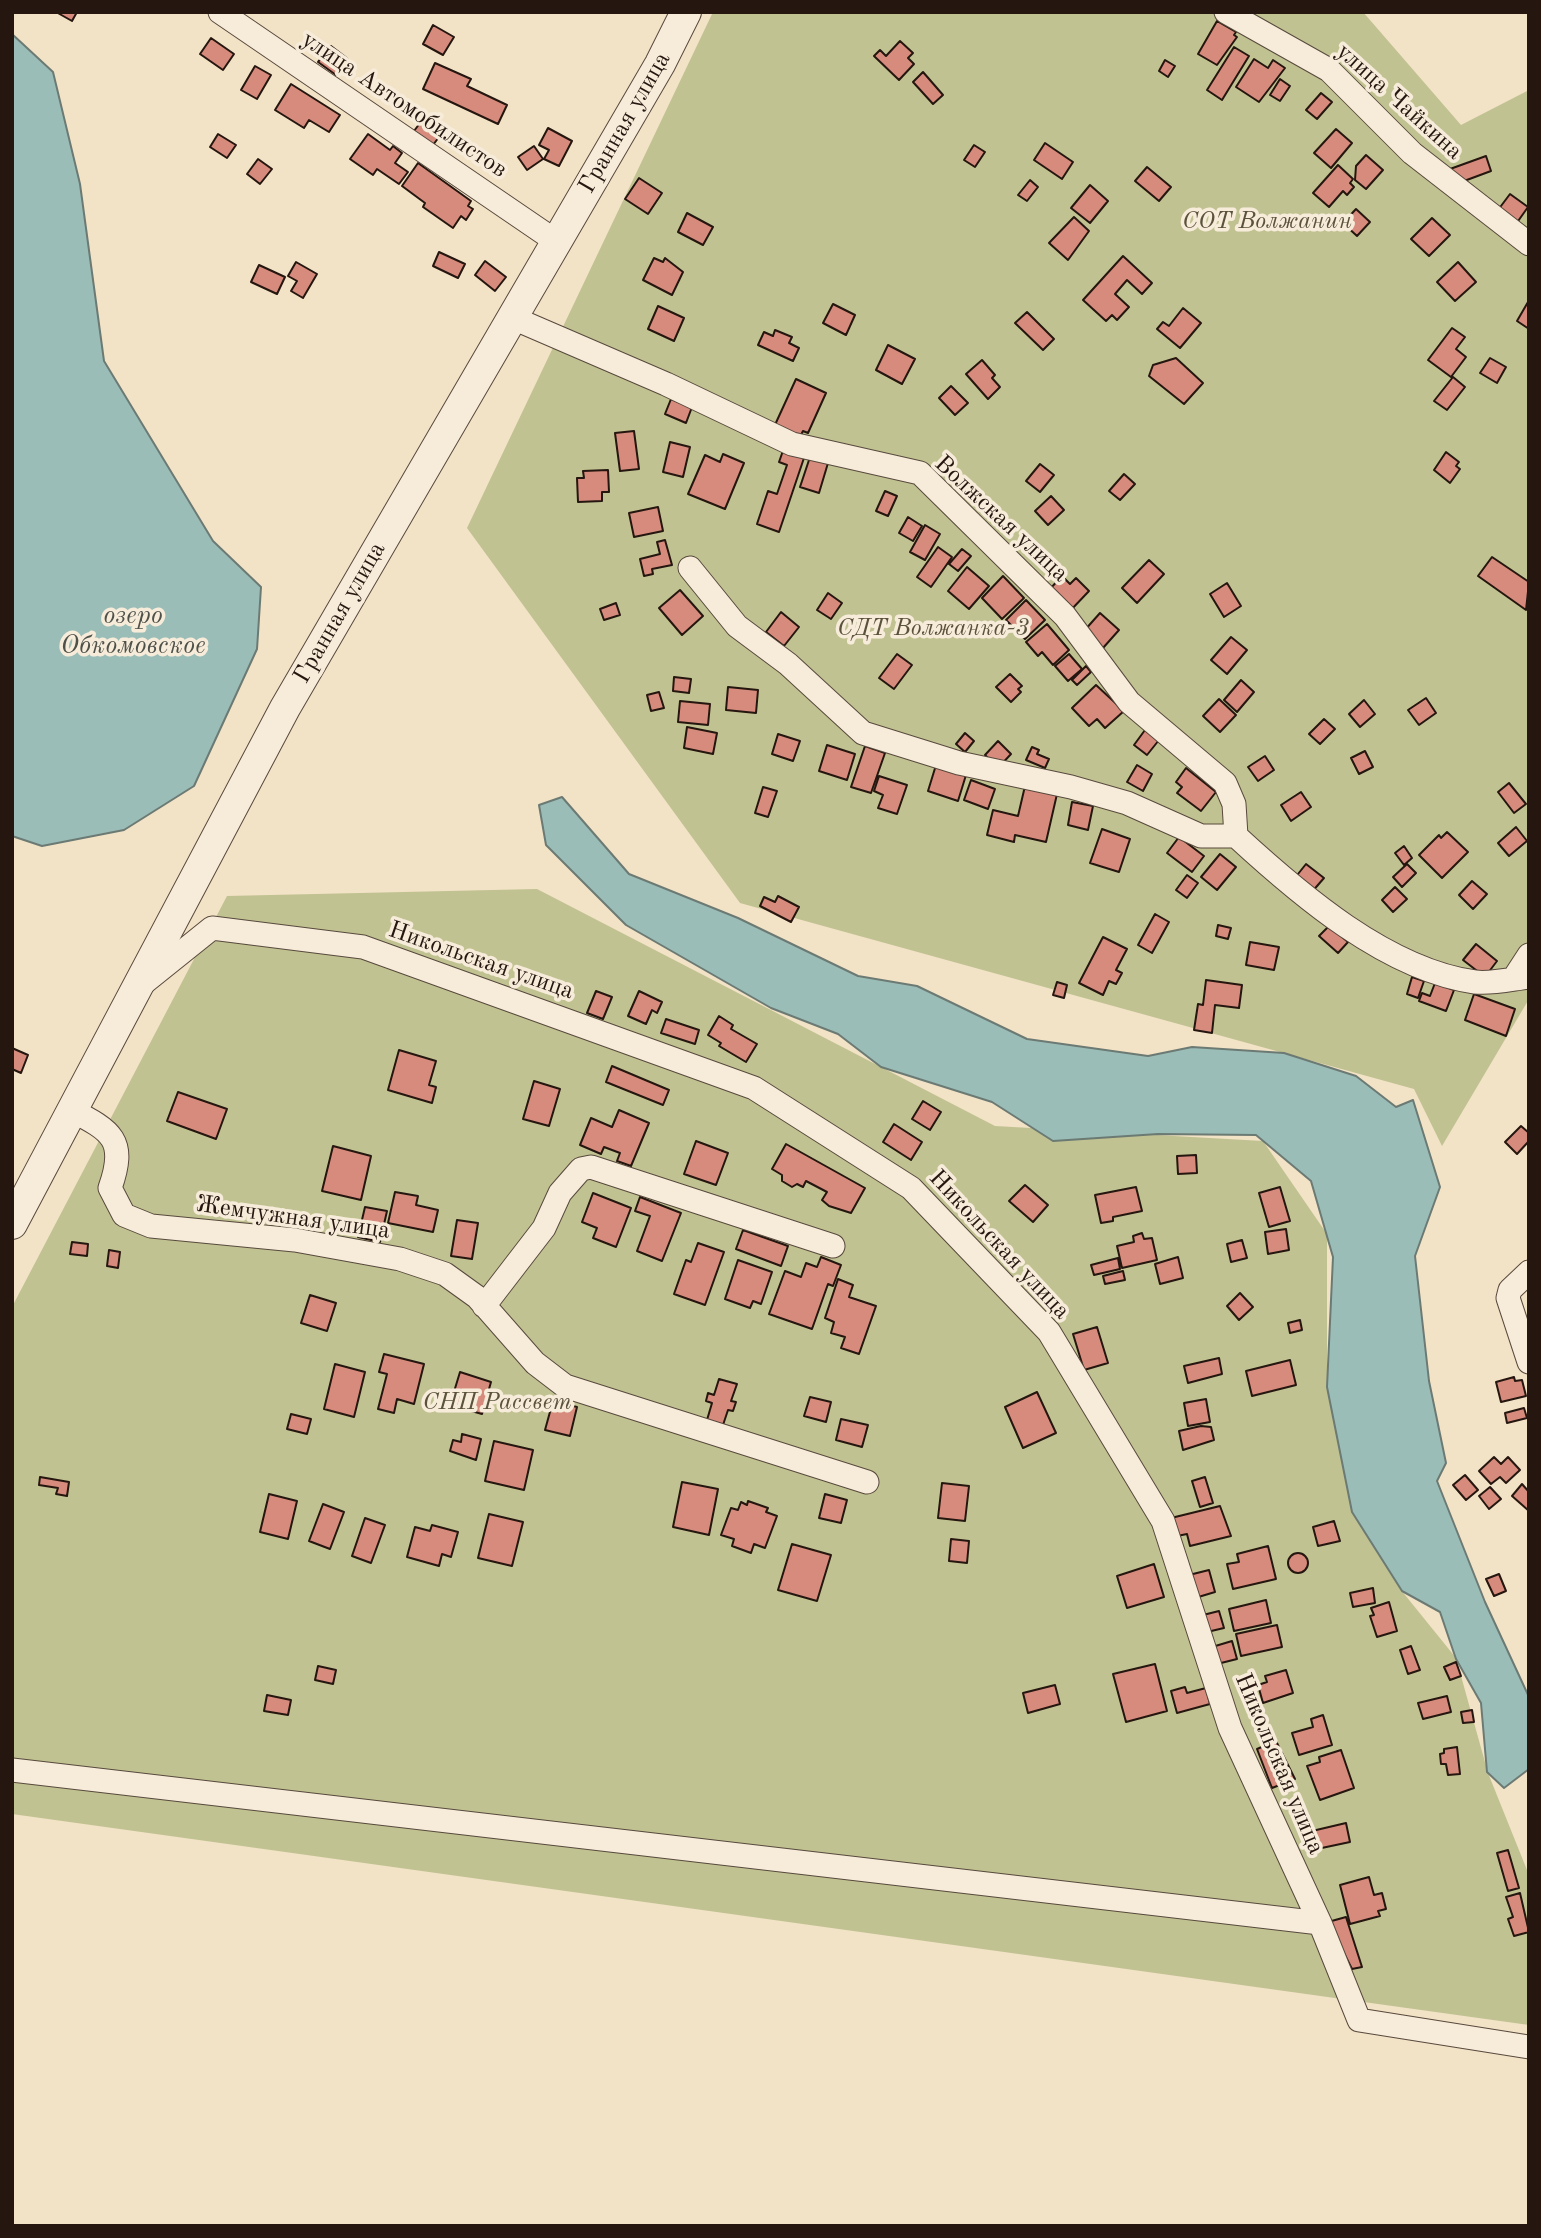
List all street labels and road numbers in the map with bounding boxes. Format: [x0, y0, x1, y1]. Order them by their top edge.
street label: улица Автомобилистов [296, 25, 512, 185]
street label: улица Чайкина [1330, 38, 1468, 166]
street label: Гранная улица [573, 47, 677, 199]
street label: Волжская улица [928, 450, 1074, 588]
street label: Гранная улица [288, 537, 392, 689]
street label: Никольская улица [385, 916, 577, 1006]
street label: Никольская улица [922, 1164, 1076, 1326]
street label: Жемчужная улица [194, 1190, 392, 1246]
street label: Никольская улица [1228, 1669, 1330, 1859]

